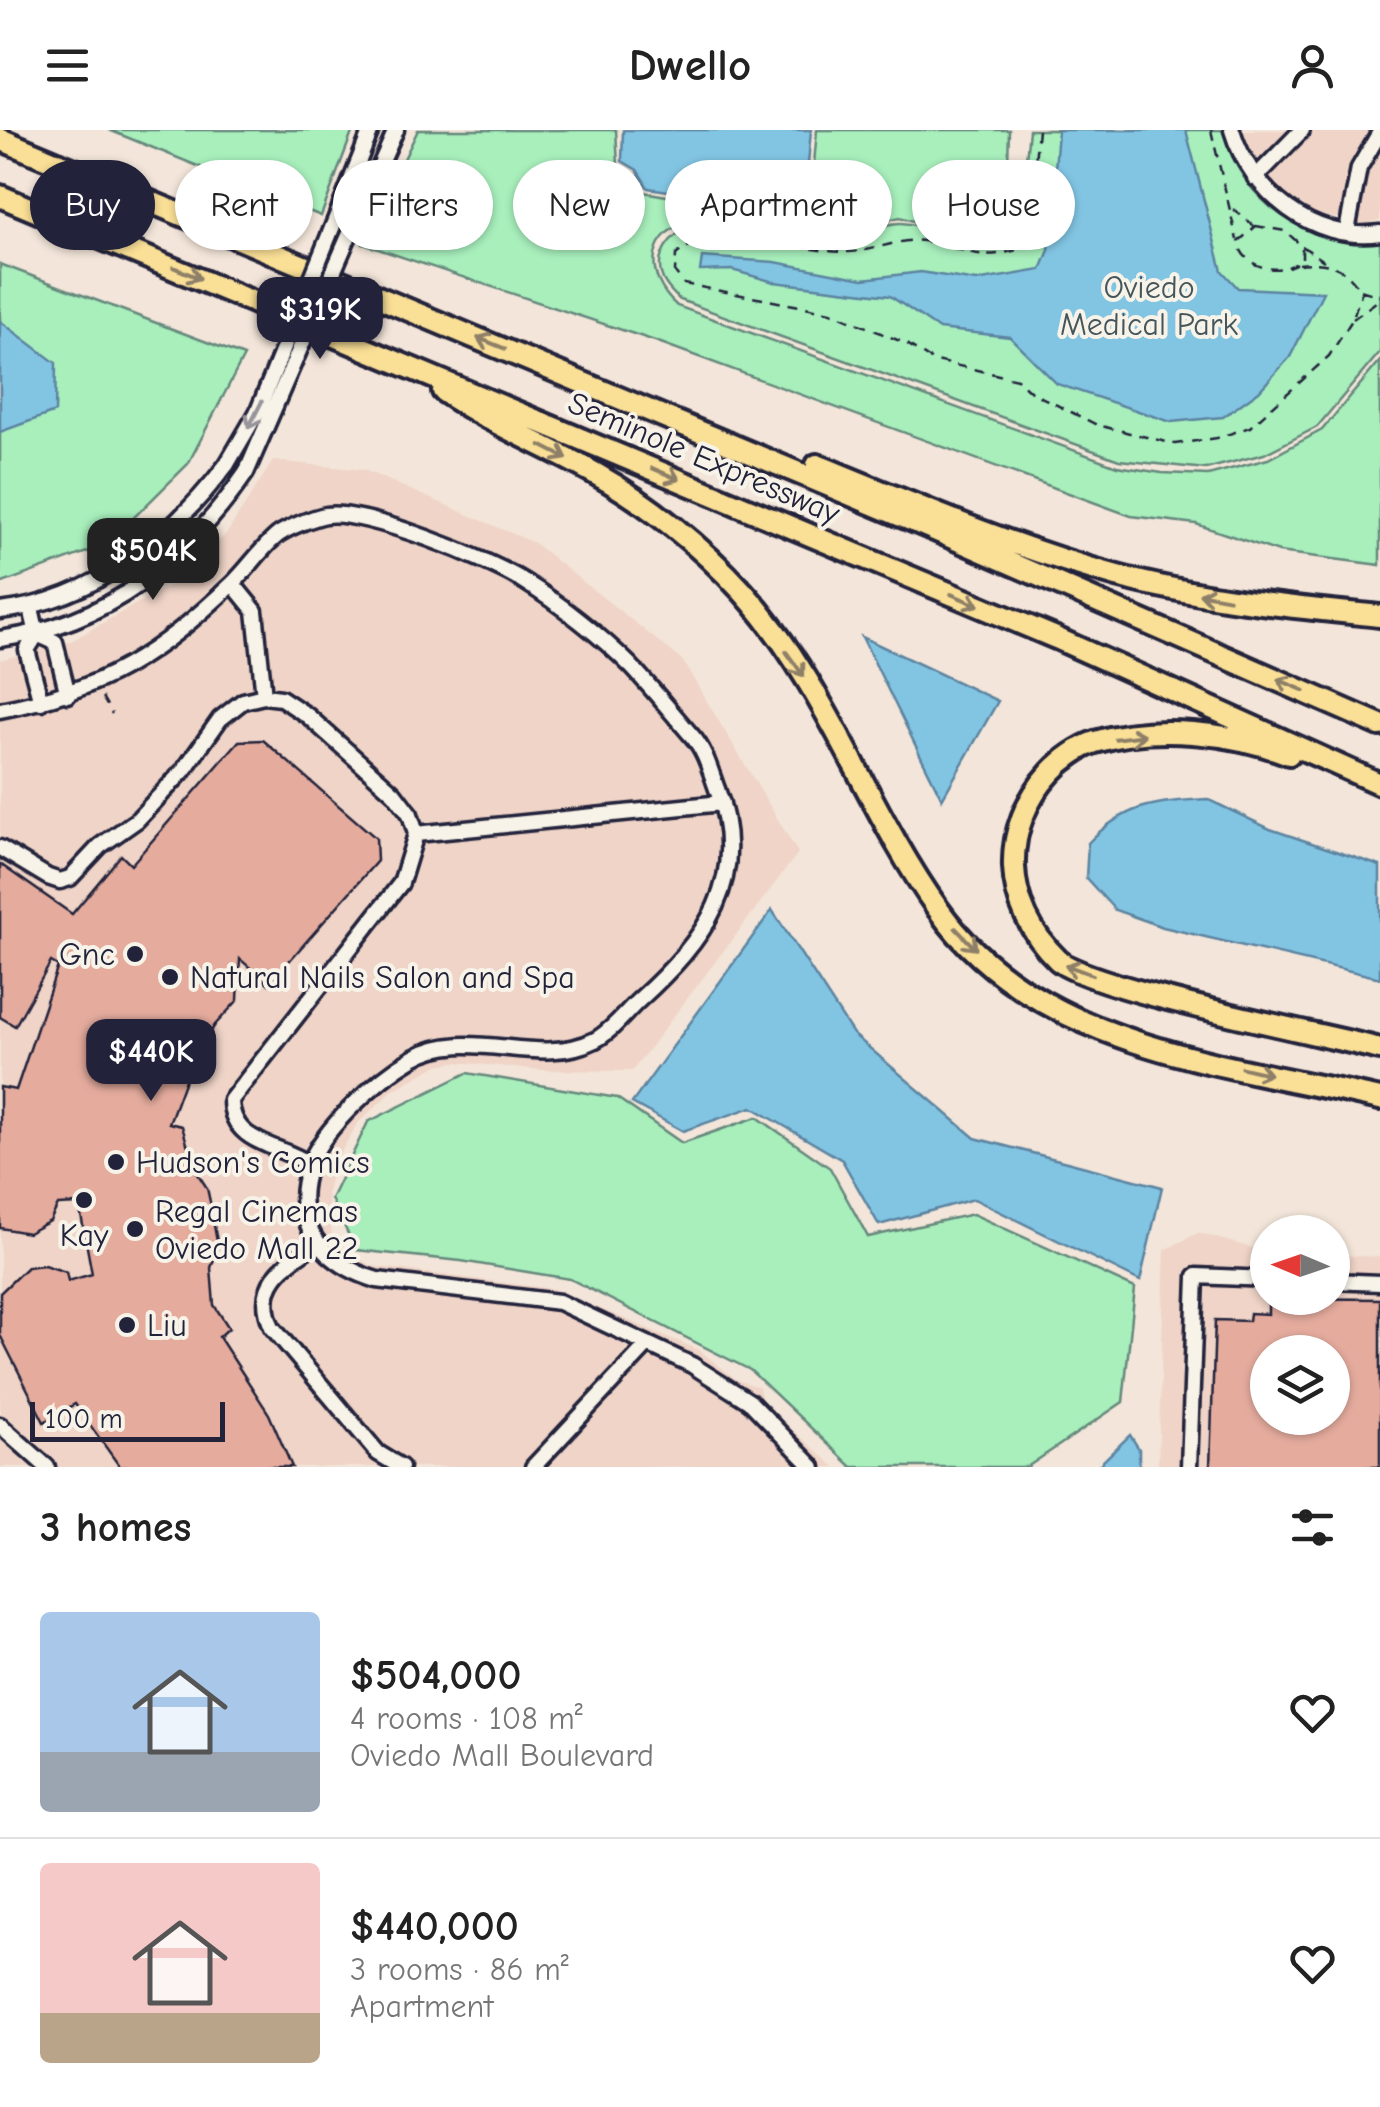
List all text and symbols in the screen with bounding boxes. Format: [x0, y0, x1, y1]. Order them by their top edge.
icon: menu [40, 38, 95, 93]
icon: person [1285, 38, 1340, 93]
text: Dwello [629, 39, 751, 91]
chip: Buy [30, 160, 155, 250]
chip: Rent [175, 160, 313, 250]
chip: Filters [333, 160, 493, 250]
chip: New [513, 160, 645, 250]
chip: Apartment [665, 160, 892, 250]
chip: House [912, 160, 1075, 250]
one-way arrow [171, 265, 202, 283]
park label: Oviedo Medical Park [1060, 269, 1239, 343]
pin: $319K [250, 277, 390, 362]
text: $319K [279, 291, 361, 328]
one-way arrow [476, 333, 507, 351]
street label: Seminole Expressway [563, 384, 846, 532]
one-way arrow [245, 400, 264, 430]
one-way arrow [539, 443, 569, 462]
one-way arrow [650, 466, 681, 484]
pin: $504K [83, 518, 223, 603]
text: $504K [109, 532, 197, 569]
one-way arrow [1198, 586, 1231, 605]
one-way arrow [949, 592, 980, 610]
one-way arrow [785, 650, 806, 677]
one-way arrow [1276, 675, 1307, 693]
one-way arrow [1113, 728, 1146, 746]
one-way arrow [954, 926, 977, 951]
place label: Gnc [59, 936, 115, 973]
marker: Gnc [124, 943, 146, 965]
place label: Natural Nails Salon and Spa [190, 959, 575, 996]
one-way arrow [1065, 960, 1096, 978]
marker: Natural Nails Salon and Spa [159, 966, 181, 988]
pin: $440K [81, 1019, 221, 1104]
text: $440K [108, 1033, 194, 1070]
one-way arrow [1239, 1062, 1271, 1081]
place label: Hudson's Comics [136, 1144, 370, 1181]
marker: Hudson's Comics [105, 1151, 127, 1173]
marker: Kay [73, 1189, 95, 1211]
place label: Regal Cinemas Oviedo Mall 22 [155, 1193, 358, 1267]
north arrow [1250, 1215, 1350, 1315]
map controls [1250, 1215, 1350, 1435]
place label: Kay [60, 1217, 109, 1254]
marker: Regal Cinemas Oviedo Mall 22 [124, 1218, 146, 1240]
place label: Liu [147, 1307, 187, 1344]
marker: Liu [116, 1314, 138, 1336]
button: layers [1250, 1335, 1350, 1435]
scale bar [30, 1397, 225, 1442]
text: 100 m [45, 1403, 123, 1435]
icon: filters [1285, 1500, 1340, 1555]
text: 3 homes [40, 1503, 191, 1552]
text: $504,000 [350, 1651, 521, 1700]
icon: home [120, 1652, 240, 1772]
icon: heart [1285, 1685, 1340, 1740]
text: 4 rooms · 108 m² [350, 1700, 583, 1737]
text: Oviedo Mall Boulevard [350, 1737, 654, 1774]
text: $440,000 [350, 1902, 519, 1951]
icon: home [120, 1903, 240, 2023]
icon: heart [1285, 1936, 1340, 1991]
text: 3 rooms · 86 m² [350, 1951, 569, 1988]
text: Apartment [350, 1988, 493, 2025]

